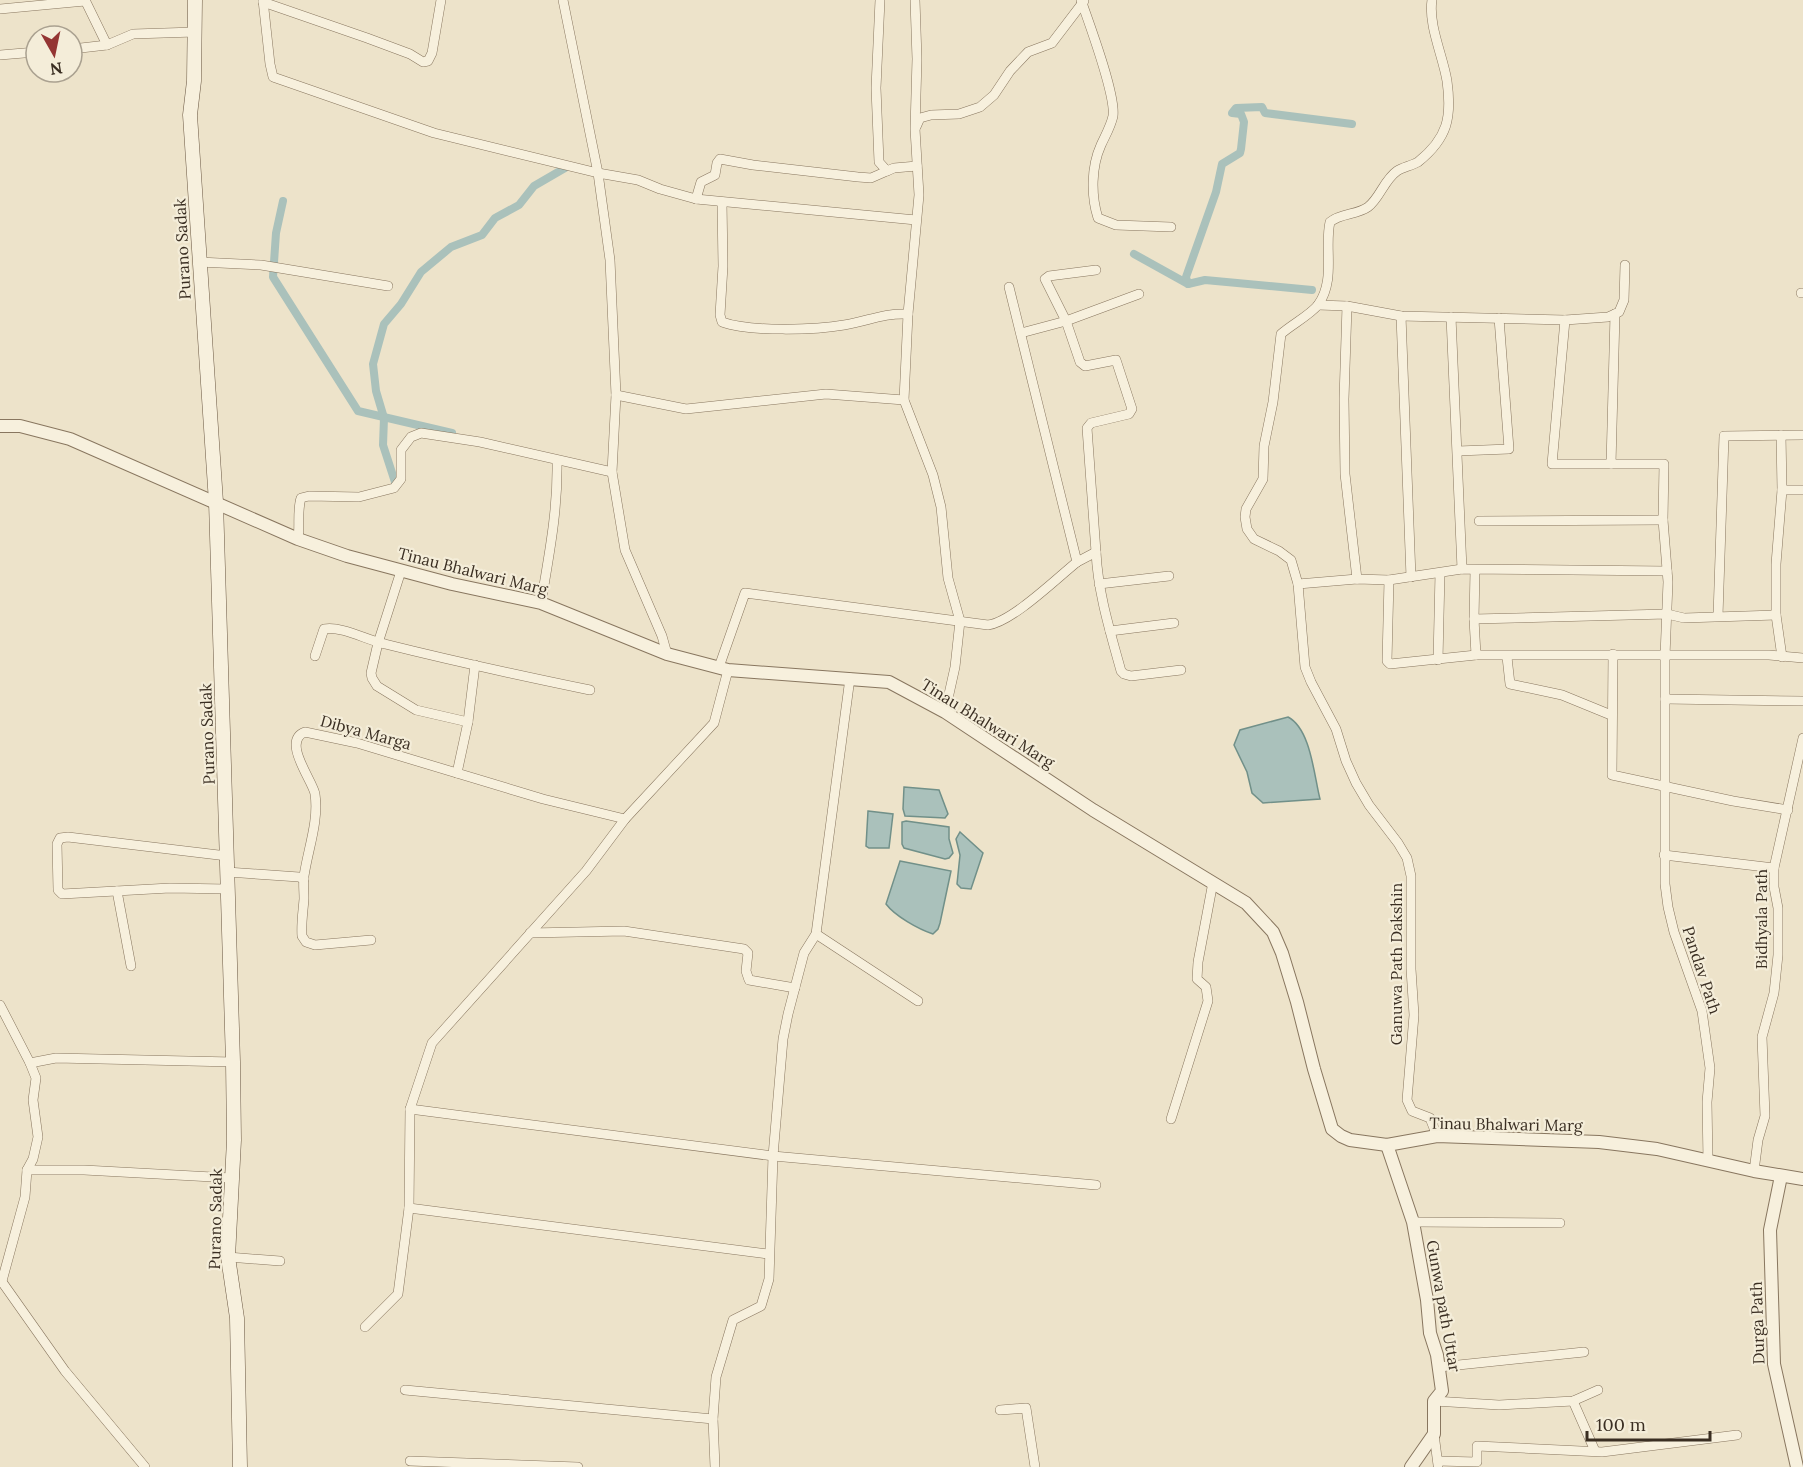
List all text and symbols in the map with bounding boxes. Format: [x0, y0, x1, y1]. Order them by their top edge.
north arrow [24, 24, 84, 84]
text: N [49, 58, 64, 80]
street label: Purano Sadak [169, 197, 195, 300]
street label: Tinau Bhalwari Marg [396, 543, 551, 600]
street label: Tinau Bhalwari Marg [918, 674, 1059, 773]
street label: Purano Sadak [195, 683, 219, 785]
street label: Dibya Marga [318, 710, 414, 754]
street label: Bidhyala Path [1751, 868, 1771, 969]
street label: Ganuwa Path Dakshin [1386, 883, 1406, 1045]
street label: Pandav Path [1678, 924, 1726, 1017]
street label: Tinau Bhalwari Marg [1429, 1113, 1584, 1135]
street label: Purano Sadak [204, 1168, 226, 1270]
street label: Gunwa path Uttar [1423, 1238, 1465, 1374]
street label: Durga Path [1746, 1281, 1768, 1365]
scale bar [1587, 1404, 1710, 1442]
text: 100 m [1596, 1413, 1646, 1436]

